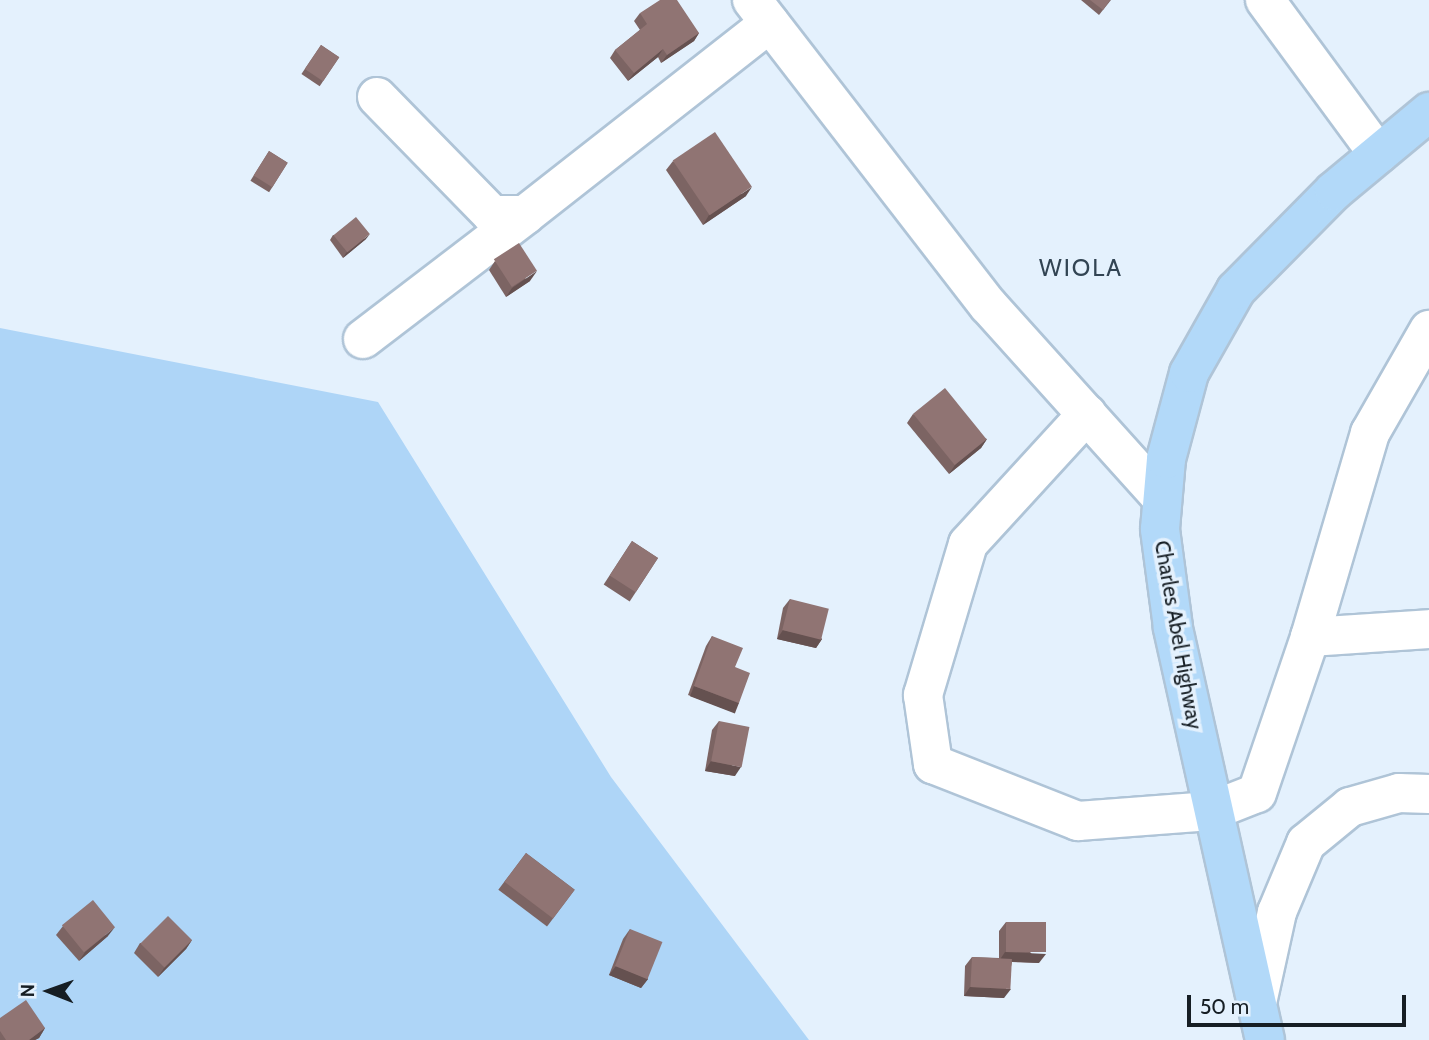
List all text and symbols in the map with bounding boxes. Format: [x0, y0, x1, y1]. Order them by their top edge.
district label: WIOLA [1040, 254, 1122, 282]
street label: Charles Abel Highway [1149, 539, 1207, 731]
north arrow [14, 956, 84, 1026]
scale bar [1191, 981, 1410, 1025]
text: N [16, 984, 39, 998]
text: 50 m [1200, 994, 1249, 1019]

